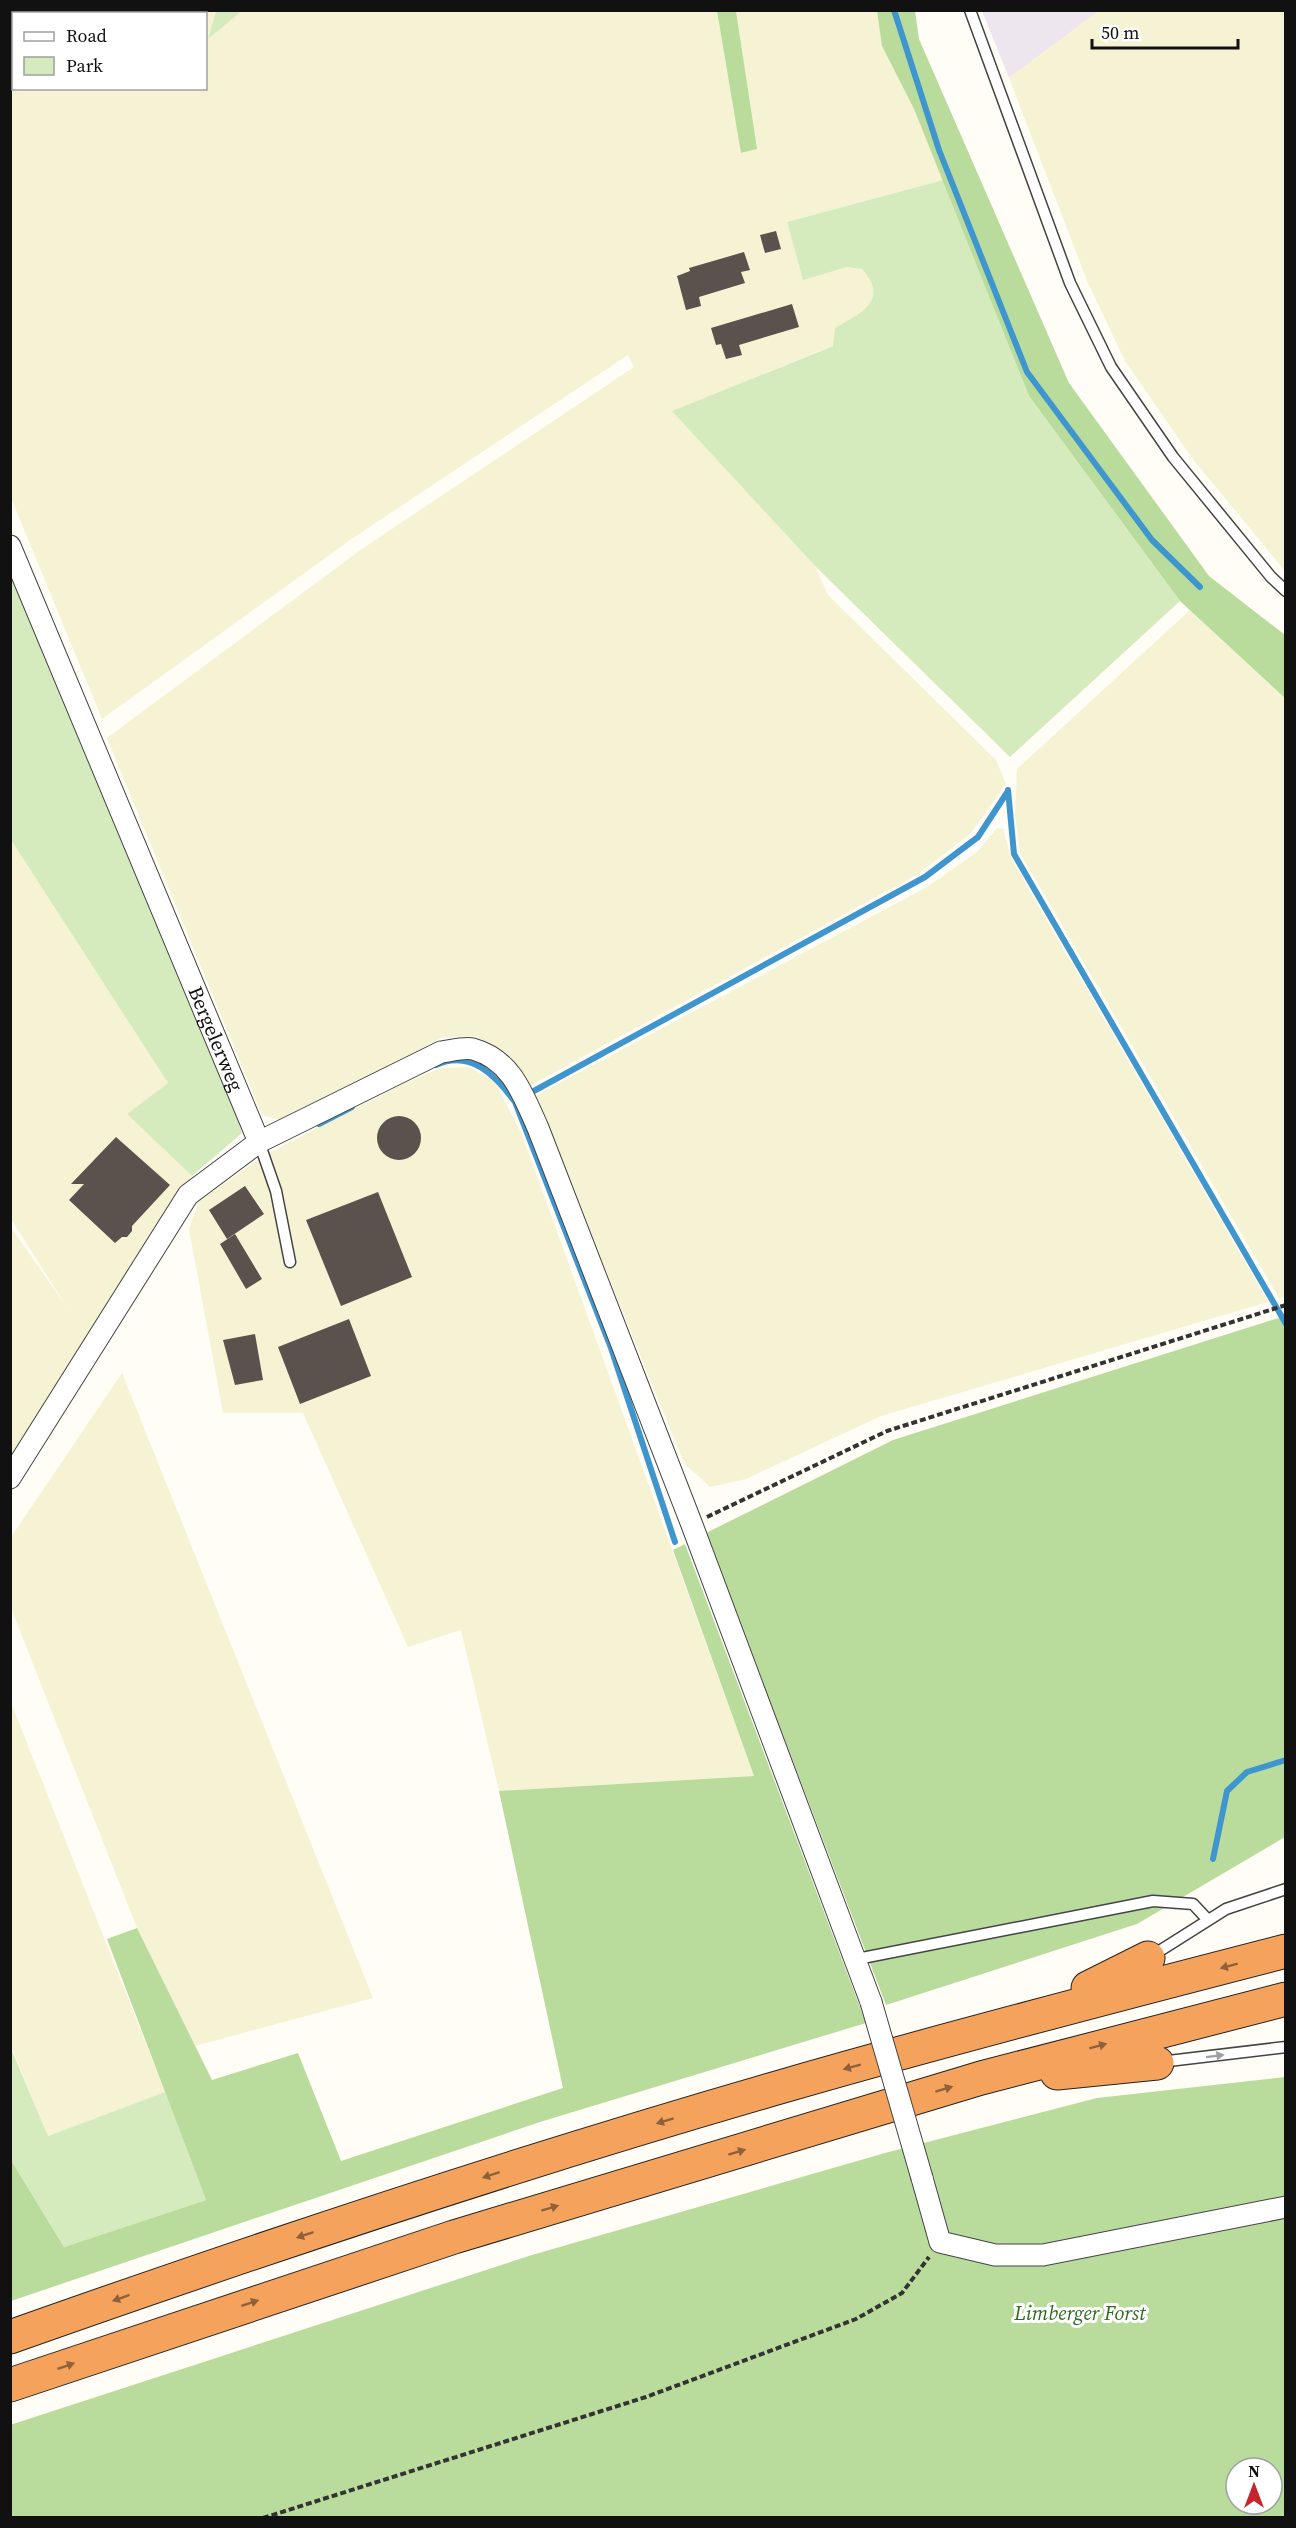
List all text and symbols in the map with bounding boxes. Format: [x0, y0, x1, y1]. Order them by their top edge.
legend [12, 12, 207, 90]
scale bar [1092, 12, 1238, 50]
text: 50 m [1101, 20, 1139, 45]
text: Road [66, 23, 107, 48]
text: Park [66, 53, 103, 78]
street label: Bergelerweg [181, 982, 250, 1096]
one-way arrow [1220, 1961, 1238, 1971]
one-way arrow [1089, 2041, 1107, 2051]
one-way arrow [1206, 2051, 1225, 2060]
one-way arrow [843, 2062, 861, 2072]
one-way arrow [935, 2084, 953, 2093]
one-way arrow [656, 2117, 674, 2126]
one-way arrow [728, 2147, 746, 2156]
one-way arrow [482, 2171, 500, 2180]
one-way arrow [541, 2203, 559, 2212]
one-way arrow [296, 2231, 314, 2240]
one-way arrow [112, 2293, 130, 2303]
one-way arrow [242, 2298, 260, 2307]
park label: Limberger Forst [1013, 2299, 1147, 2327]
one-way arrow [57, 2360, 75, 2370]
north arrow [1224, 2456, 1284, 2516]
text: N [1248, 2460, 1260, 2482]

